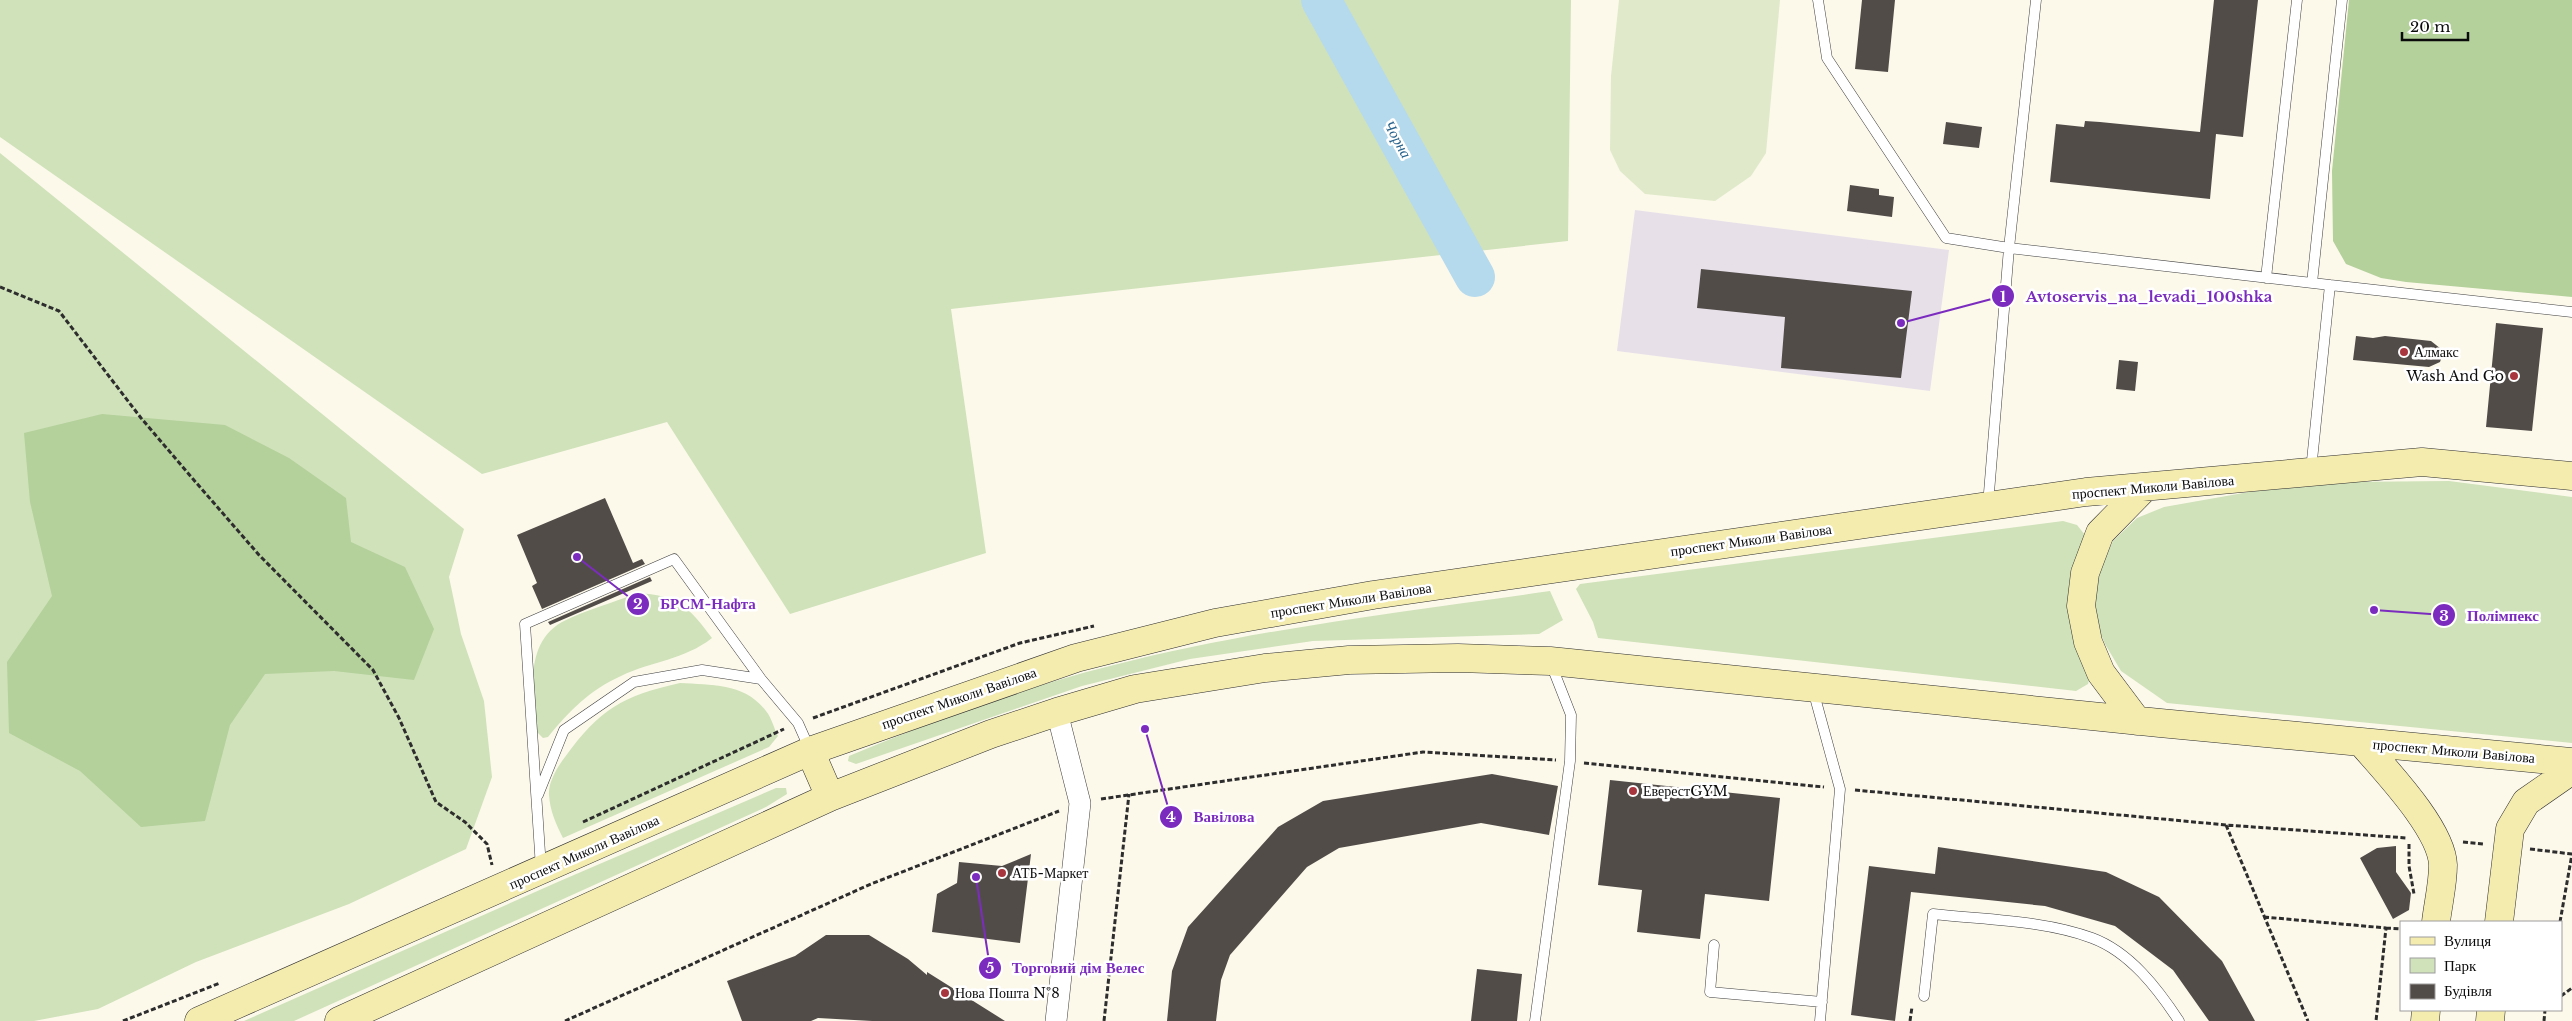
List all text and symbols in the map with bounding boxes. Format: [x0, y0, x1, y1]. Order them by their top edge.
scale bar [2402, 10, 2468, 42]
text: 20 m [2410, 17, 2450, 36]
water label: Чорна [1380, 117, 1416, 161]
callout: Avtoservis_na_levadi_100shka [1991, 281, 2282, 311]
text: 1 [2000, 287, 2007, 306]
text: Avtoservis_na_levadi_100shka [2025, 287, 2273, 306]
place label: Алмакс [2414, 343, 2459, 361]
marker: Алмакс [2398, 346, 2410, 358]
place label: Wash And Go [2405, 367, 2504, 385]
marker: Wash And Go [2508, 370, 2520, 382]
street label: проспект Миколи Вавілова [2071, 471, 2236, 503]
street label: проспект Миколи Вавілова [1669, 520, 1834, 560]
street label: проспект Миколи Вавілова [1269, 578, 1433, 622]
callout: БРСМ-Нафта [625, 589, 766, 619]
text: 2 [633, 594, 643, 613]
text: БРСМ-Нафта [660, 594, 756, 613]
callout: Полімпекс [2432, 600, 2549, 630]
text: 3 [2439, 606, 2449, 625]
text: Полімпекс [2467, 606, 2539, 625]
street label: проспект Миколи Вавілова [879, 663, 1040, 733]
street label: проспект Миколи Вавілова [2372, 735, 2537, 767]
place label: ЕверестGYM [1643, 782, 1728, 800]
marker: ЕверестGYM [1627, 785, 1639, 797]
callout: Вавілова [1158, 802, 1264, 832]
text: 4 [1166, 807, 1176, 826]
text: Вавілова [1194, 807, 1255, 826]
street label: проспект Миколи Вавілова [506, 810, 663, 893]
place label: АТБ-Маркет [1012, 864, 1088, 882]
marker: АТБ-Маркет [996, 867, 1008, 879]
legend [2400, 921, 2562, 1011]
text: Вулиця [2444, 931, 2491, 950]
callout: Торговий дім Велес [977, 953, 1155, 983]
text: Парк [2444, 956, 2477, 975]
text: 5 [986, 958, 995, 977]
text: Торговий дім Велес [1012, 958, 1145, 977]
text: Будівля [2444, 981, 2492, 1000]
place label: Нова Пошта №8 [955, 984, 1060, 1002]
marker: Нова Пошта №8 [939, 987, 951, 999]

